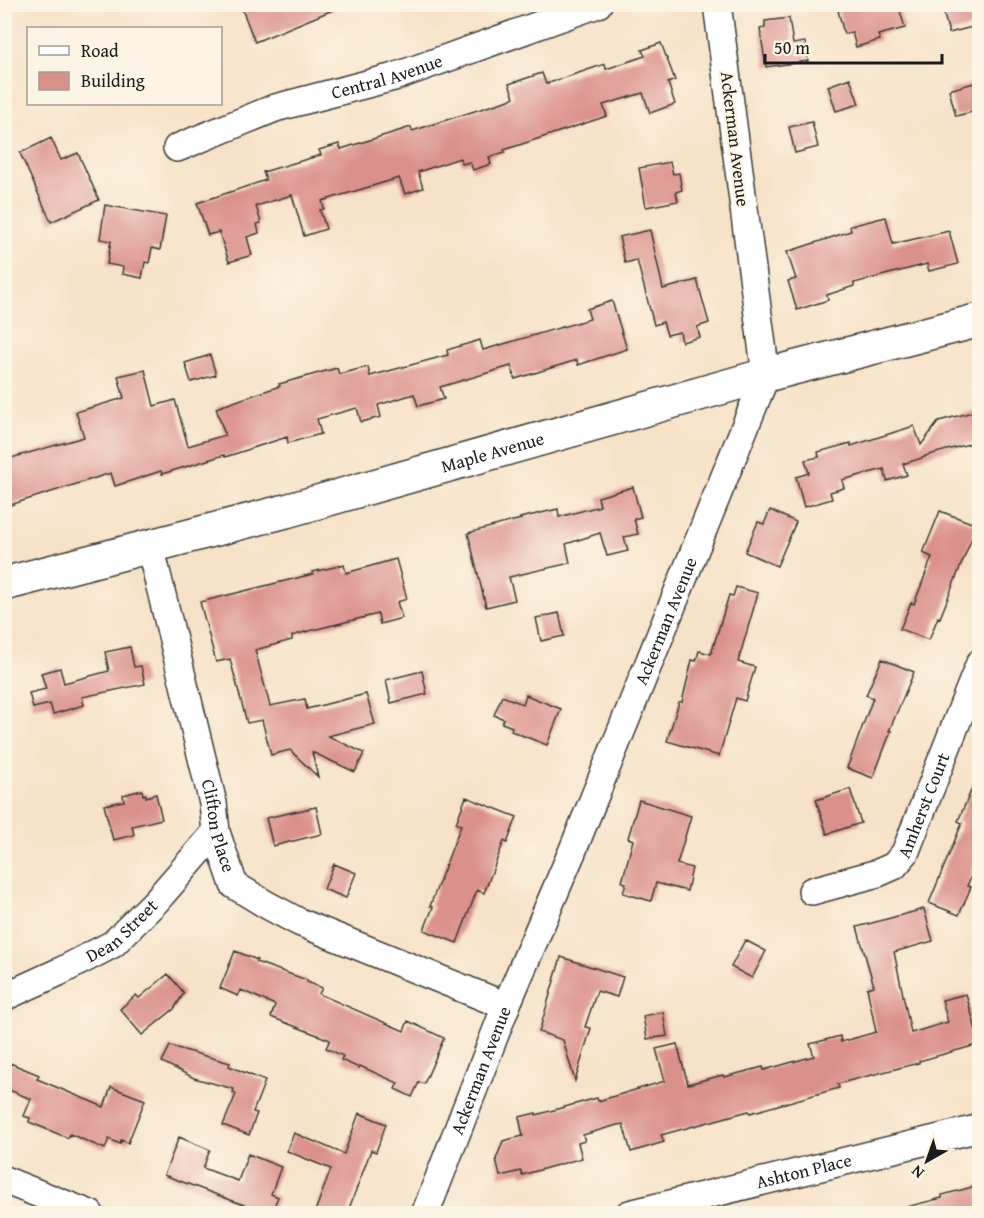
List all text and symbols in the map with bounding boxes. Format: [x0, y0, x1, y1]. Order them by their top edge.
legend [27, 27, 222, 105]
scale bar [765, 27, 942, 65]
text: 50 m [774, 34, 810, 61]
text: Road [81, 37, 119, 64]
street label: Central Avenue [328, 47, 446, 106]
text: Building [81, 67, 145, 94]
street label: Ackerman Avenue [714, 70, 757, 208]
street label: Maple Avenue [438, 425, 547, 479]
street label: Ackerman Avenue [627, 553, 704, 689]
street label: Amherst Court [890, 748, 957, 862]
street label: Clifton Place [195, 776, 243, 876]
street label: Dean Street [81, 892, 164, 969]
street label: Ackerman Avenue [443, 1002, 518, 1139]
north arrow [897, 1131, 957, 1191]
street label: Ashton Place [753, 1146, 854, 1195]
text: N [905, 1160, 929, 1185]

